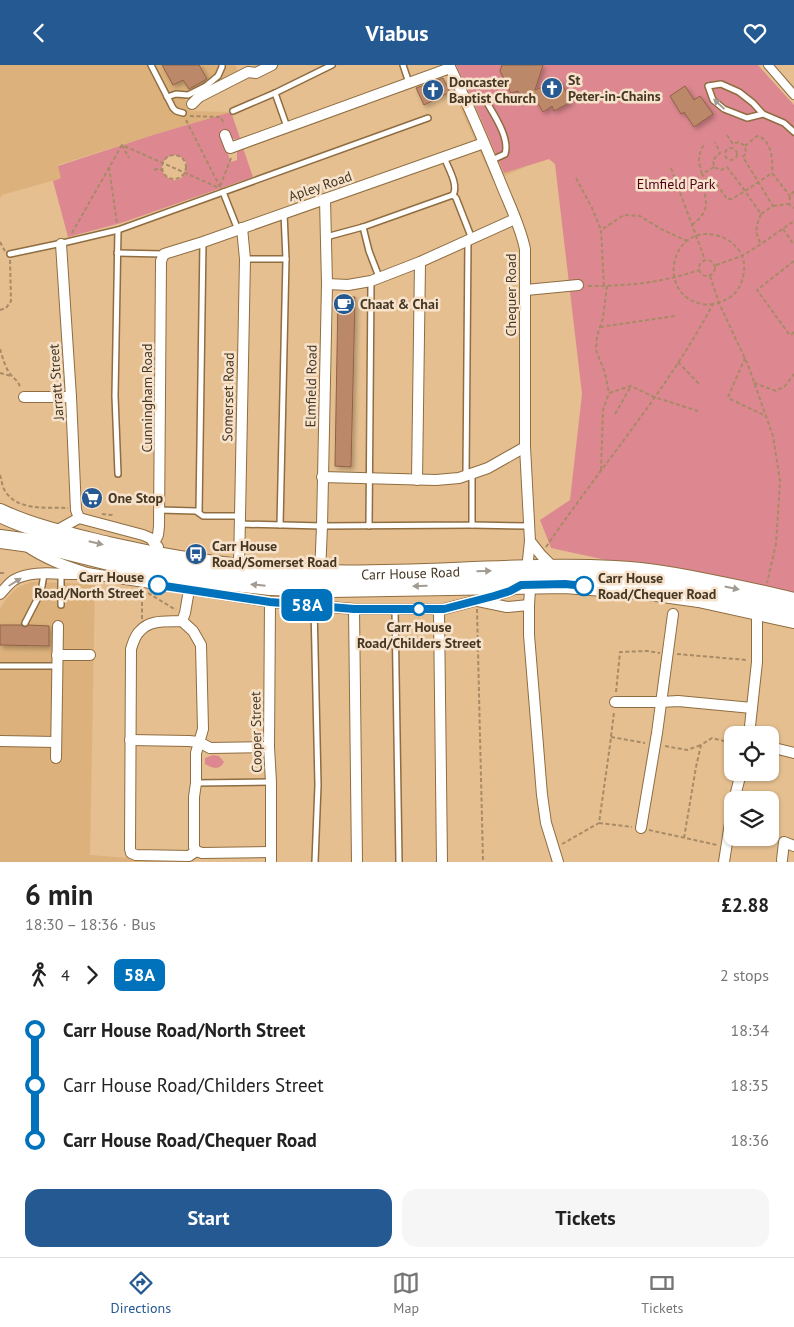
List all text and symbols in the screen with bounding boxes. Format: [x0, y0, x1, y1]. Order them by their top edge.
icon: back [25, 19, 53, 47]
text: Viabus [366, 19, 429, 47]
icon: heart [741, 19, 769, 47]
place label: St Peter-in-Chains [568, 71, 661, 105]
place label: Doncaster Baptist Church [449, 73, 536, 107]
church icon: St Peter-in-Chains [540, 76, 564, 100]
church icon: Doncaster Baptist Church [421, 78, 445, 102]
one-way arrow [712, 98, 725, 109]
street label: Apley Road [286, 167, 354, 205]
park label: Elmfield Park [637, 175, 716, 193]
street label: Chequer Road [502, 254, 520, 336]
cafe icon: Chaat & Chai [332, 292, 356, 316]
place label: Chaat & Chai [360, 295, 439, 313]
street label: Jarratt Street [44, 343, 68, 422]
street label: Cunningham Road [138, 344, 156, 452]
street label: Elmfield Road [301, 345, 321, 427]
street label: Somerset Road [218, 352, 238, 442]
supermarket icon: One Stop [80, 486, 104, 510]
place label: One Stop [108, 489, 163, 507]
place label: Carr House Road/Somerset Road [212, 537, 337, 571]
one-way arrow [89, 539, 104, 547]
bus stop icon: Carr House Road/Somerset Road [184, 542, 208, 566]
street label: Carr House Road [361, 563, 461, 583]
one-way arrow [476, 566, 492, 574]
place label: Carr House Road/North Street [34, 568, 144, 602]
place label: Carr House Road/Chequer Road [598, 569, 716, 603]
marker: Carr House Road/North Street [148, 575, 168, 595]
marker: Carr House Road/Chequer Road [574, 576, 594, 596]
one-way arrow [8, 577, 22, 586]
one-way arrow [249, 581, 265, 589]
one-way arrow [412, 582, 428, 590]
one-way arrow [725, 584, 741, 592]
line badge: 58A [278, 589, 336, 621]
text: 58A [291, 593, 323, 616]
marker: Carr House Road/Childers Street [412, 602, 426, 616]
place label: Carr House Road/Childers Street [357, 618, 481, 652]
street label: Cooper Street [246, 691, 266, 773]
map controls [724, 726, 779, 846]
button: locate [724, 726, 779, 781]
button: layers [724, 791, 779, 846]
text: 6 min [25, 876, 93, 913]
text: £2.88 [721, 893, 769, 917]
text: 18:30 – 18:36 · Bus [25, 914, 156, 934]
icon: walk [25, 961, 53, 989]
icon: forward [78, 961, 106, 989]
text: 58A [124, 963, 155, 986]
text: 4 [61, 965, 70, 985]
text: 2 stops [720, 965, 769, 985]
text: Carr House Road/North Street [63, 1018, 305, 1042]
text: 18:34 [731, 1020, 769, 1040]
text: Carr House Road/Childers Street [63, 1073, 324, 1097]
text: 18:35 [731, 1075, 769, 1095]
text: Carr House Road/Chequer Road [63, 1128, 317, 1152]
text: 18:36 [731, 1130, 769, 1150]
button: Start [25, 1189, 392, 1247]
button: Tickets [402, 1189, 769, 1247]
tab: Directions [111, 1269, 171, 1317]
tab: Map [392, 1269, 420, 1317]
tab: Tickets [641, 1269, 683, 1317]

